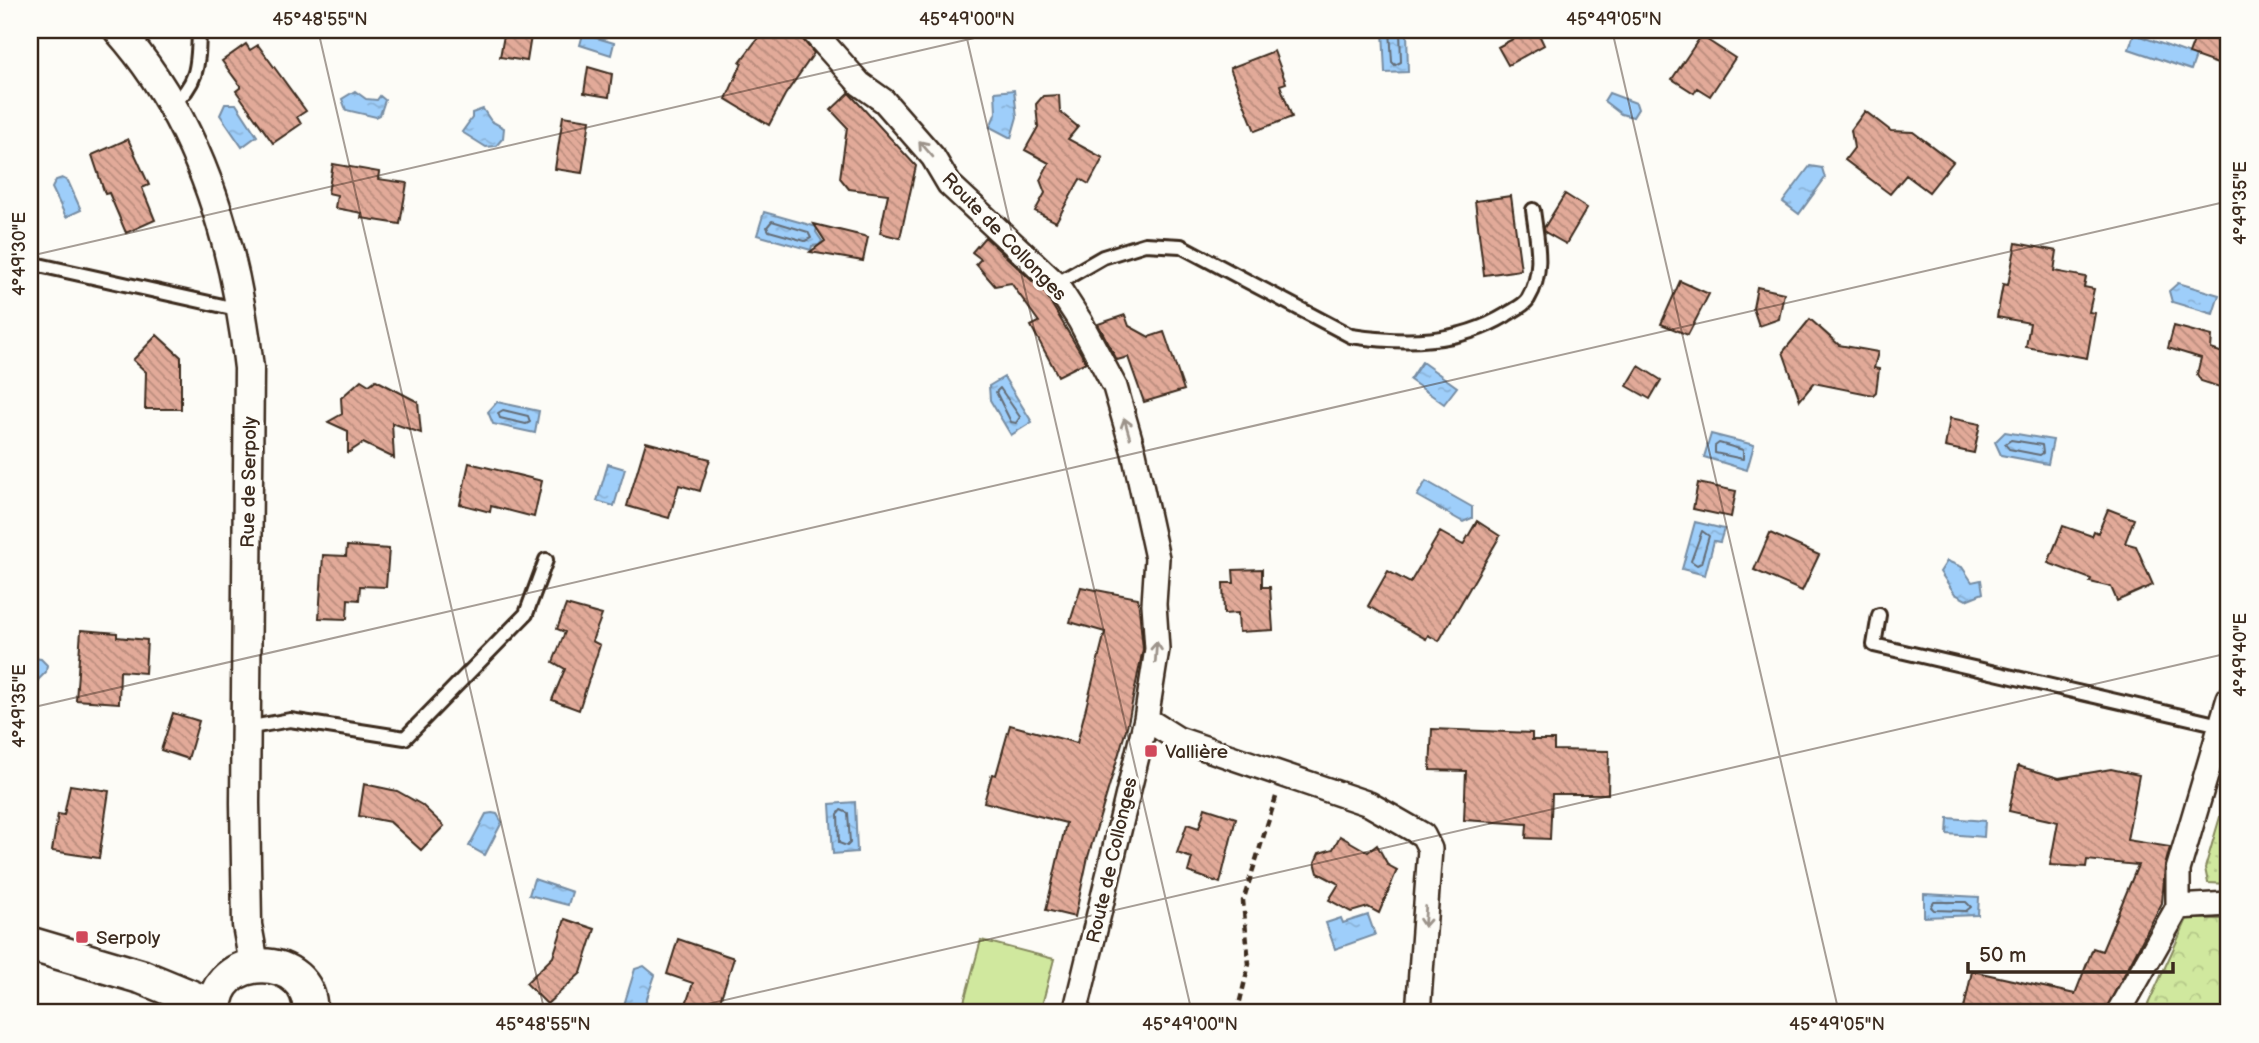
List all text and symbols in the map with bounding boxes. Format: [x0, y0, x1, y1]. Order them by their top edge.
text: 45°48'55"N [272, 9, 368, 30]
text: 45°49'00"N [919, 9, 1015, 30]
text: 45°49'05"N [1566, 9, 1662, 30]
one-way arrow [918, 140, 934, 158]
text: 4°49'35"E [2230, 161, 2251, 245]
street label: Route de Collonges [937, 168, 1071, 306]
text: 4°49'30"E [9, 212, 30, 296]
street label: Rue de Serpoly [237, 416, 262, 548]
one-way arrow [1120, 417, 1133, 439]
text: 4°49'40"E [2230, 613, 2251, 697]
one-way arrow [1150, 641, 1163, 664]
text: 4°49'35"E [9, 664, 30, 748]
place label: Vallière [1165, 741, 1228, 764]
marker: Vallière [1143, 743, 1159, 759]
street label: Route de Collonges [1082, 775, 1143, 945]
one-way arrow [1418, 905, 1431, 928]
place label: Serpoly [96, 927, 161, 950]
marker: Serpoly [74, 929, 90, 945]
scale bar [1968, 931, 2173, 975]
text: 50 m [1979, 943, 2026, 968]
text: 45°48'55"N [495, 1014, 591, 1035]
text: 45°49'00"N [1142, 1014, 1238, 1035]
text: 45°49'05"N [1789, 1014, 1885, 1035]

